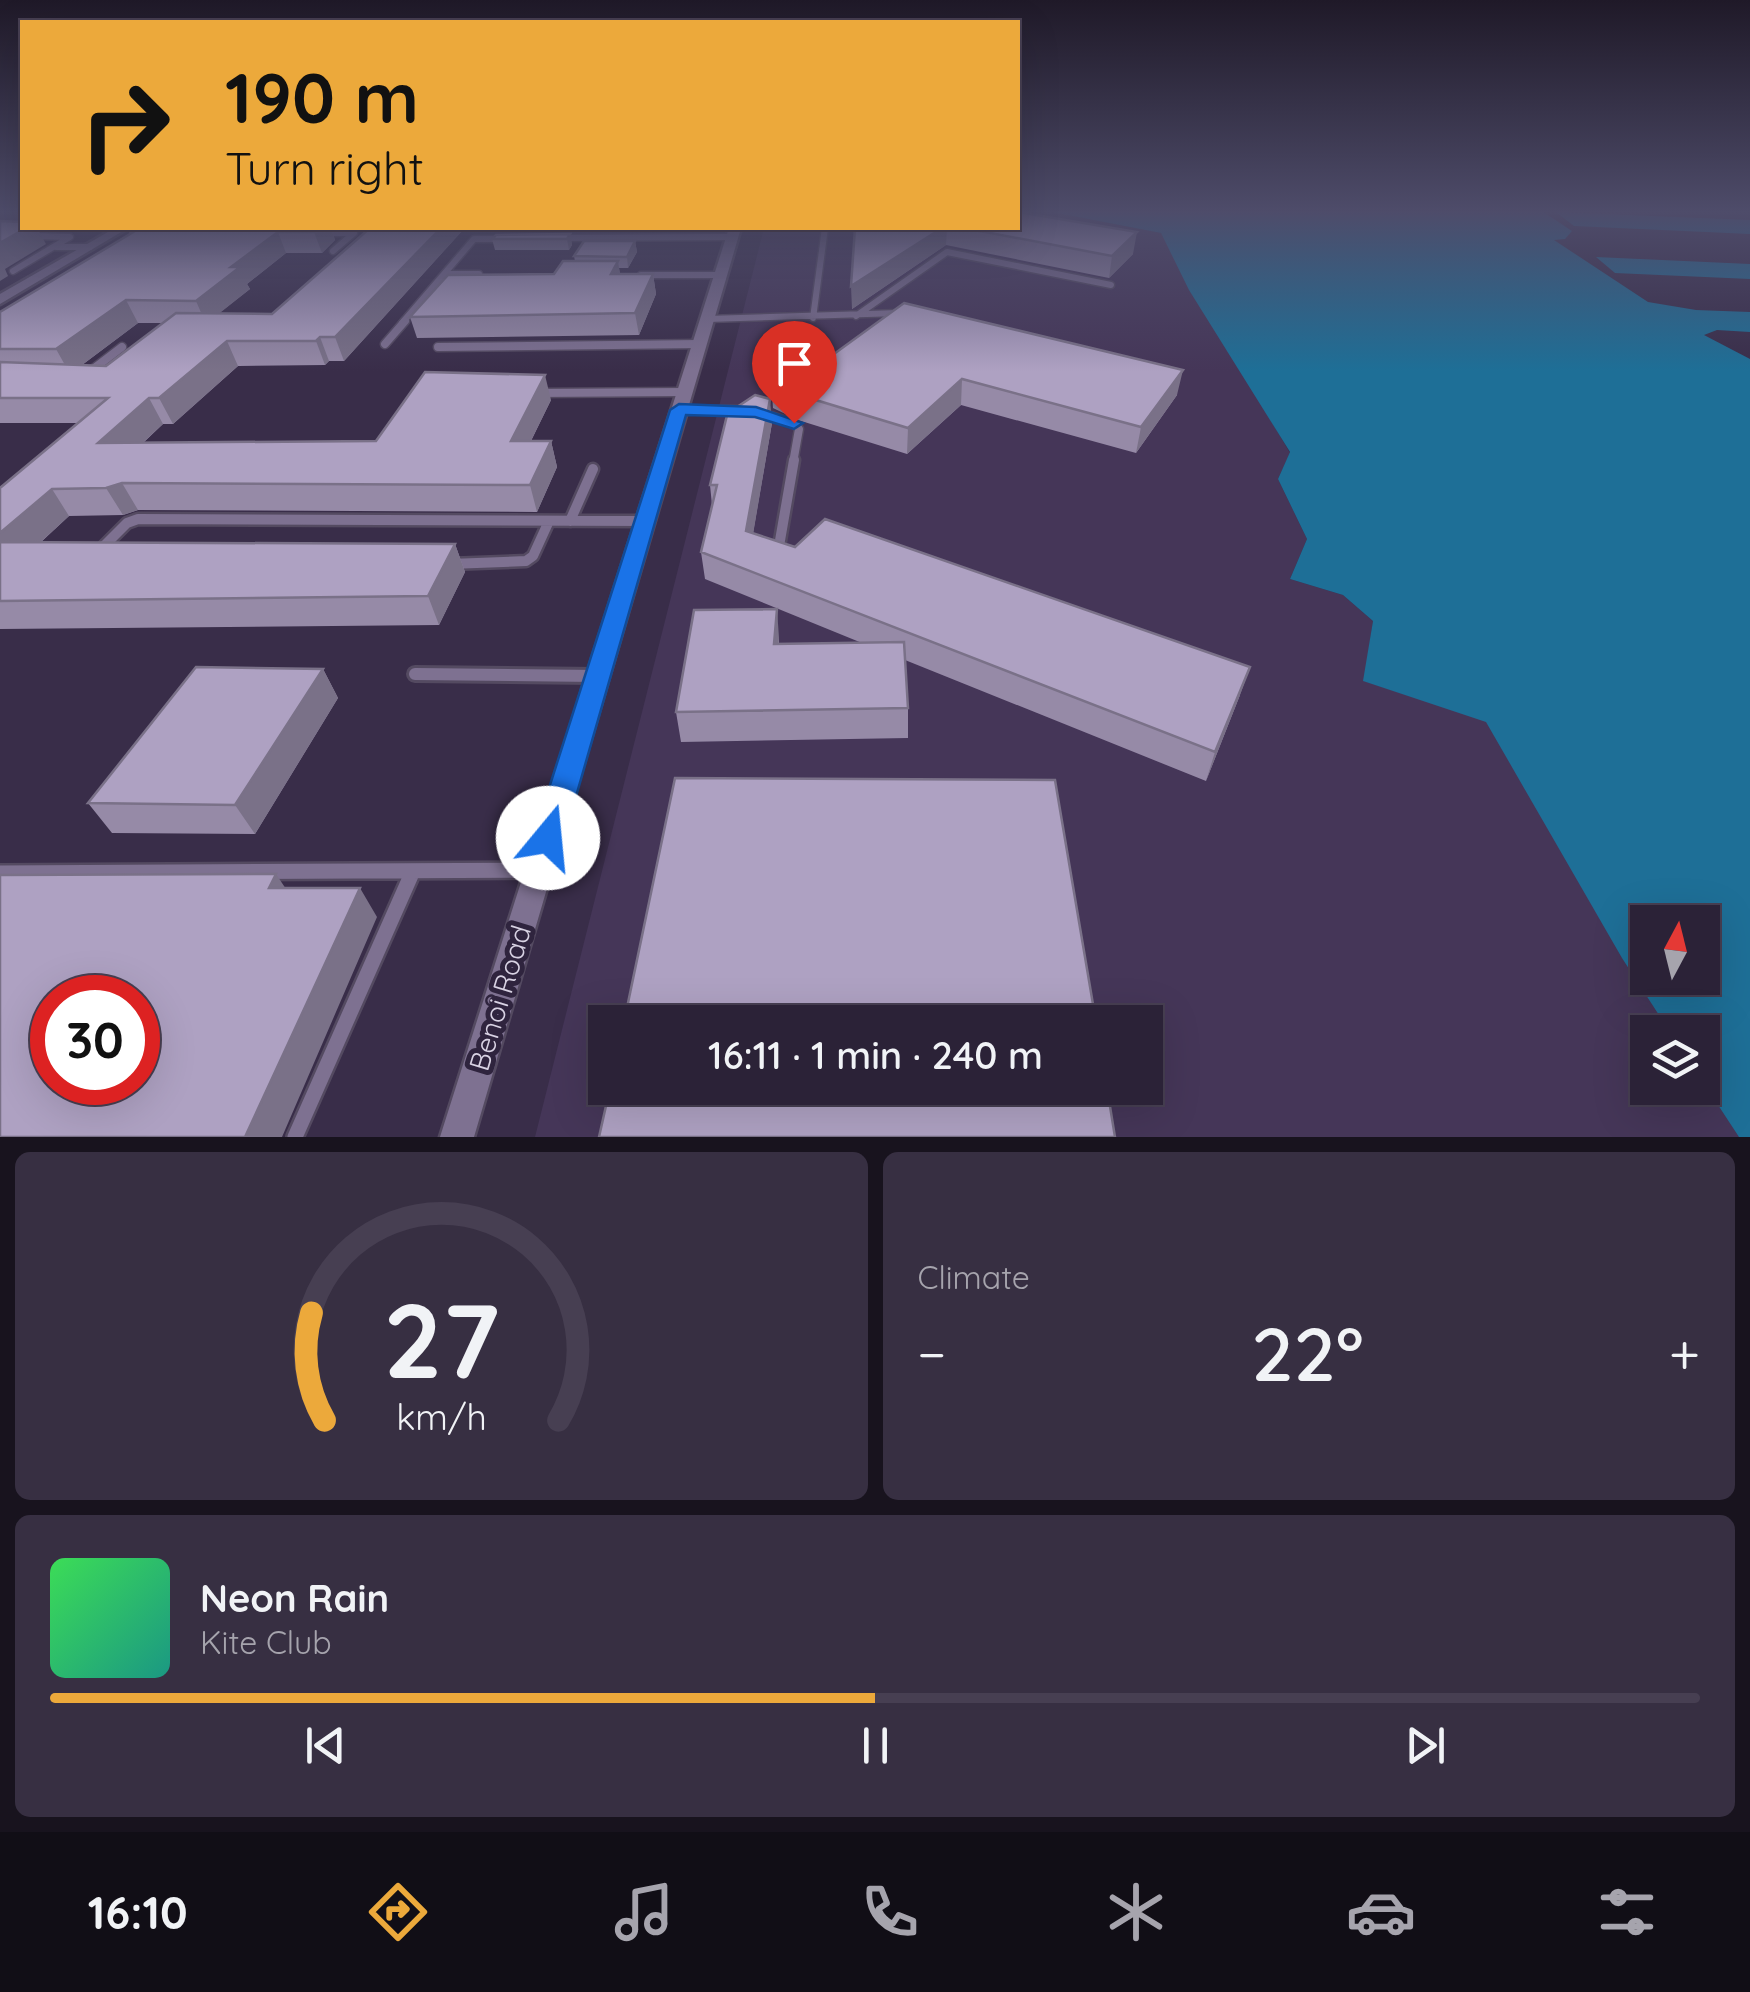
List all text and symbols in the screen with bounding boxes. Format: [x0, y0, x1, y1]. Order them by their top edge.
text: 190 m [225, 53, 419, 141]
icon: right [60, 60, 190, 190]
text: Turn right [225, 140, 424, 196]
pin [752, 321, 837, 424]
icon: arrive [767, 336, 822, 391]
position arrow [496, 786, 600, 890]
north arrow [1630, 905, 1720, 995]
map controls [1630, 905, 1720, 1105]
street label: Benoi Road [461, 921, 538, 1075]
speed limit sign: 30 [30, 975, 160, 1105]
button: layers [1630, 1015, 1720, 1105]
text: 16:11 · 1 min · 240 m [708, 1031, 1043, 1079]
text: Climate [918, 1257, 1030, 1297]
text: 27 [383, 1274, 499, 1404]
text: 22° [1251, 1306, 1364, 1400]
text: − [918, 1319, 946, 1388]
text: + [1669, 1319, 1700, 1388]
text: km/h [396, 1394, 487, 1439]
text: Neon Rain [200, 1574, 389, 1622]
text: Kite Club [200, 1622, 332, 1662]
icon: previous [298, 1718, 353, 1773]
icon: pause [848, 1718, 903, 1773]
icon: next [1398, 1718, 1453, 1773]
icon: directions [363, 1877, 433, 1947]
icon: music [609, 1877, 679, 1947]
icon: phone [855, 1877, 925, 1947]
icon: climate [1101, 1877, 1171, 1947]
icon: car [1346, 1877, 1416, 1947]
icon: filters [1592, 1877, 1662, 1947]
text: 16:10 [88, 1884, 188, 1940]

